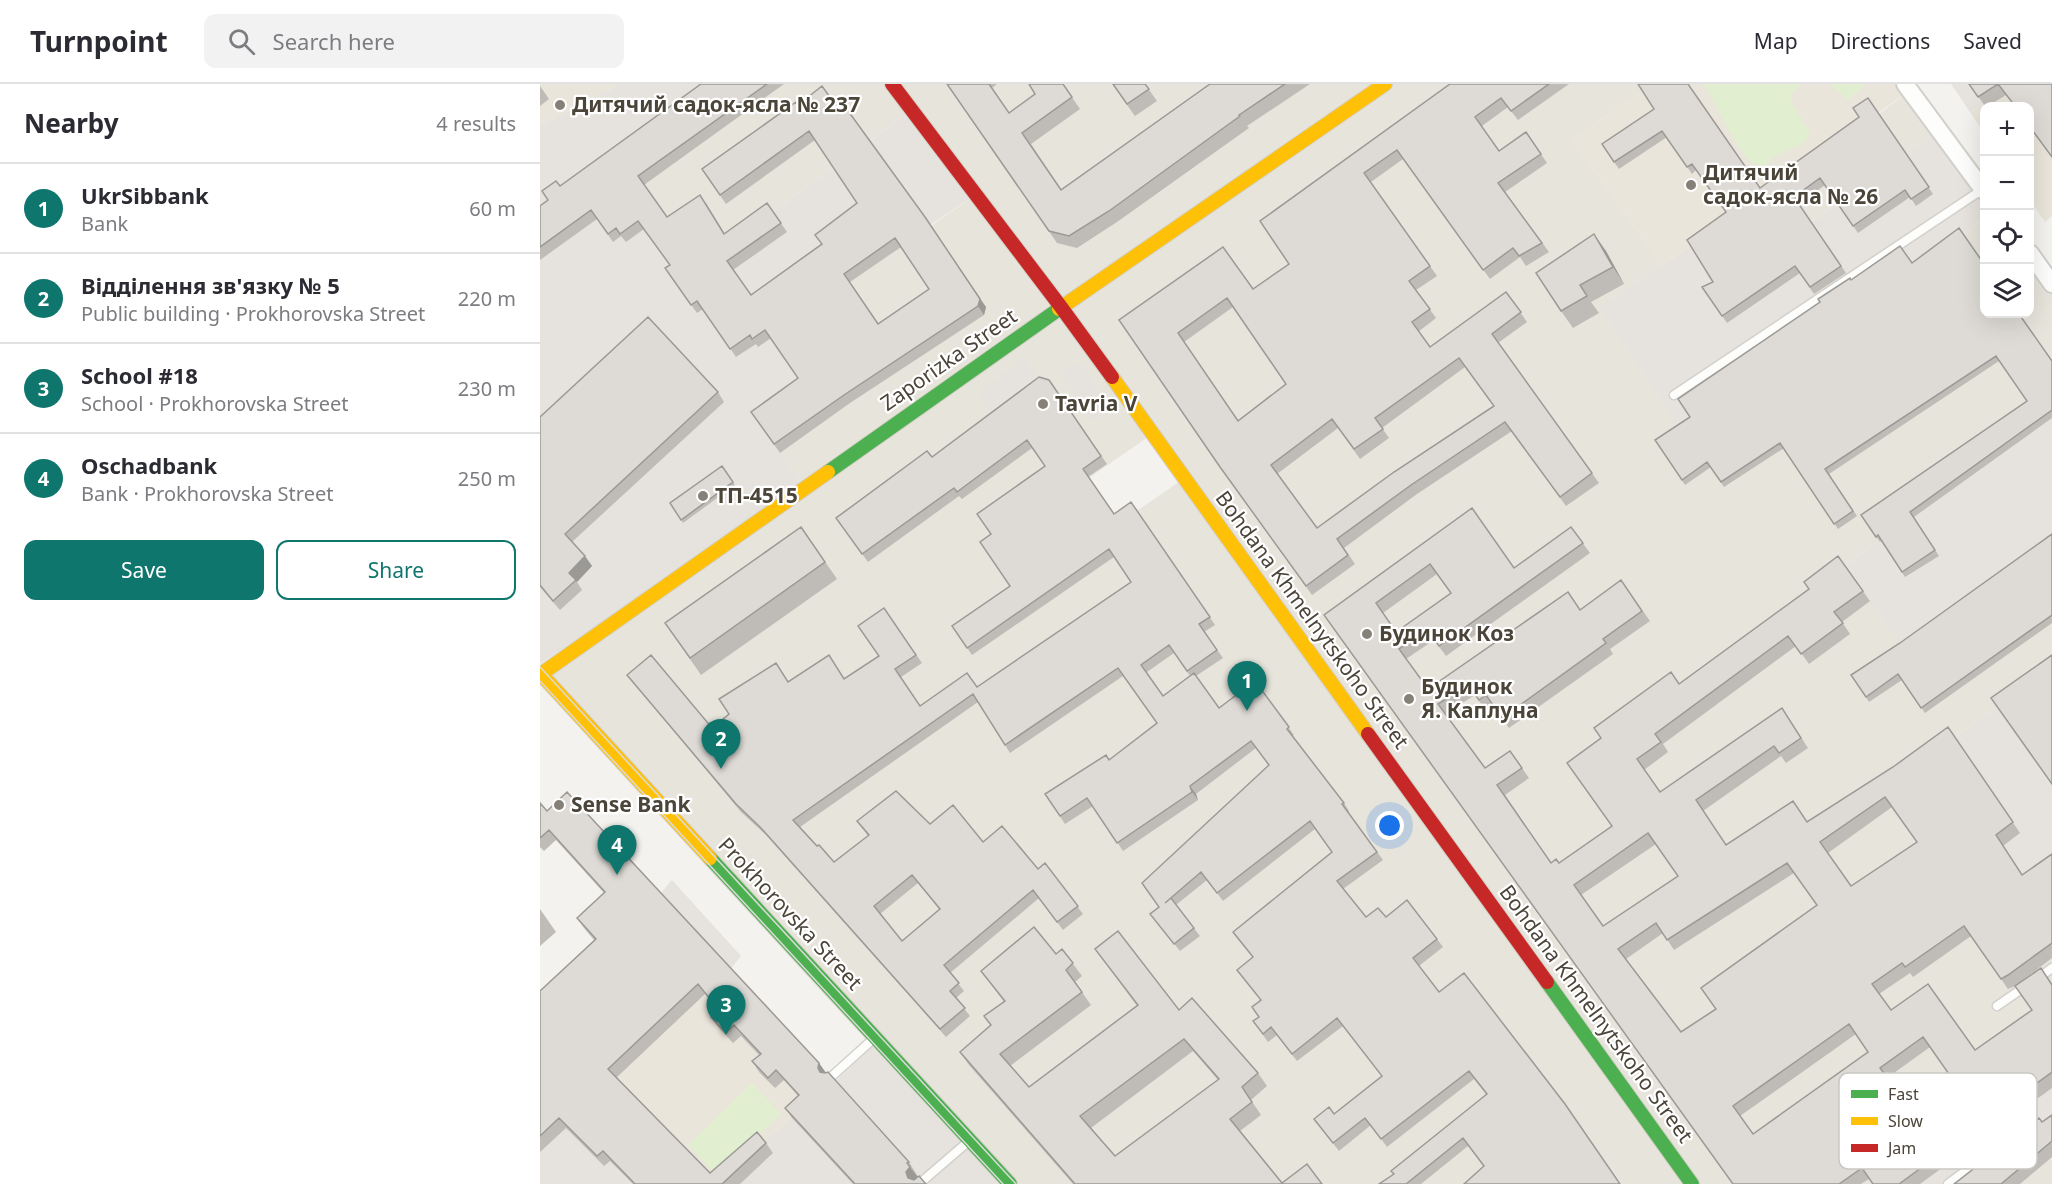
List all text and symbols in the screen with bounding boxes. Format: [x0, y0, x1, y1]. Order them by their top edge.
search box [204, 14, 624, 68]
text: Turnpoint [30, 22, 168, 60]
icon: search [225, 25, 258, 58]
text: Search here [273, 26, 395, 56]
text: Map [1754, 27, 1798, 55]
text: Directions [1831, 27, 1930, 55]
text: Saved [1963, 27, 2022, 55]
place label: Дитячий садок-ясла № 237 [572, 90, 860, 118]
marker: Дитячий садок-ясла № 237 [553, 98, 567, 112]
map controls [1980, 102, 2034, 318]
button: + [1980, 102, 2034, 156]
text: Nearby [24, 105, 119, 141]
text: 4 results [436, 110, 516, 137]
button: − [1980, 156, 2034, 210]
place label: Дитячий садок-ясла № 26 [1703, 158, 1878, 210]
marker: Дитячий садок-ясла № 26 [1684, 178, 1698, 192]
text: UkrSibbank [81, 180, 209, 210]
text: 1 [38, 195, 49, 222]
text: 60 m [469, 195, 516, 222]
text: Bank [81, 210, 128, 237]
button: locate [1980, 210, 2034, 264]
button: layers [1980, 264, 2034, 318]
text: Відділення зв'язку № 5 [81, 270, 340, 300]
text: 2 [38, 285, 49, 312]
text: 220 m [458, 285, 516, 312]
text: Public building · Prokhorovska Street [81, 300, 425, 327]
street label: Zaporizka Street [875, 301, 1023, 417]
text: School #18 [81, 360, 198, 390]
text: 3 [38, 375, 49, 402]
text: 230 m [458, 375, 516, 402]
place label: Tavria V [1055, 389, 1138, 417]
text: School · Prokhorovska Street [81, 390, 349, 417]
marker: Tavria V [1036, 397, 1050, 411]
text: Oschadbank [81, 450, 217, 480]
text: 4 [38, 465, 49, 492]
text: 250 m [458, 465, 516, 492]
text: Bank · Prokhorovska Street [81, 480, 333, 507]
place label: ТП-4515 [715, 481, 798, 509]
street label: Bohdana Khmelnytskoho Street [1210, 485, 1416, 754]
marker: ТП-4515 [696, 489, 710, 503]
button: Save [24, 540, 264, 600]
button: Share [276, 540, 516, 600]
place label: Будинок Коз [1379, 619, 1514, 647]
marker: Будинок Коз [1360, 627, 1374, 641]
pin: 1 [1228, 662, 1266, 711]
place label: Будинок Я. Каплуна [1421, 672, 1539, 724]
marker: Будинок Я. Каплуна [1402, 692, 1416, 706]
pin: 2 [702, 720, 741, 769]
place label: Sense Bank [571, 790, 691, 818]
marker: Sense Bank [552, 798, 566, 812]
your location [1375, 811, 1404, 840]
pin: 4 [598, 826, 637, 875]
street label: Prokhorovska Street [713, 831, 869, 996]
street label: Bohdana Khmelnytskoho Street [1494, 879, 1700, 1148]
pin: 3 [706, 986, 746, 1035]
legend [1839, 1073, 2037, 1169]
text: Fast [1888, 1083, 1919, 1105]
text: Slow [1888, 1110, 1923, 1132]
text: Jam [1886, 1137, 1916, 1159]

